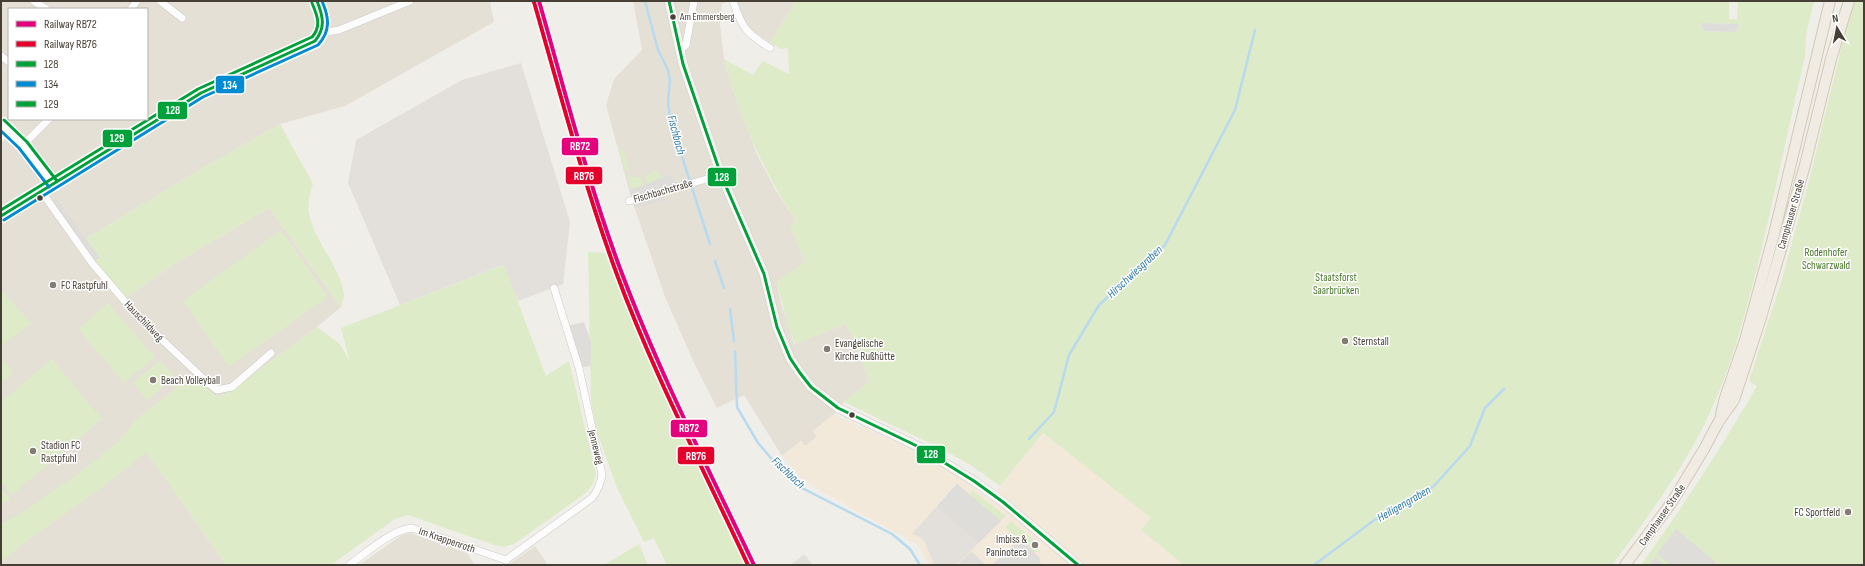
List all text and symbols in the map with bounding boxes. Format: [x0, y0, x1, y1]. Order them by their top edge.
legend [8, 8, 148, 120]
north arrow [1817, 8, 1857, 48]
place label: Am Emmersberg [679, 11, 735, 23]
marker: Am Emmersberg [668, 12, 678, 22]
text: N [1831, 12, 1839, 26]
text: Railway RB72 [44, 17, 97, 32]
text: Railway RB76 [44, 37, 97, 52]
text: 128 [44, 57, 59, 72]
line badge: 134 [215, 75, 245, 94]
text: 134 [44, 77, 58, 92]
text: 134 [223, 79, 237, 92]
text: 129 [44, 97, 59, 112]
line badge: 128 [157, 101, 188, 120]
text: 128 [166, 104, 180, 117]
water label: Fischbach [664, 114, 688, 156]
line badge: 129 [102, 129, 133, 148]
text: 129 [110, 132, 124, 145]
line badge: RB72 [561, 137, 599, 156]
text: RB72 [570, 140, 590, 153]
line badge: RB76 [565, 166, 603, 185]
line badge: 128 [707, 167, 737, 187]
text: RB76 [574, 170, 594, 183]
text: 128 [715, 171, 729, 184]
street label: Fischbachstraße [632, 176, 694, 206]
street label: Camphauser Straße [1775, 178, 1807, 250]
unlabelled marker [35, 193, 45, 203]
water label: Hirschwiesgraben [1104, 242, 1166, 302]
park label: Rodenhofer Schwarzwald [1802, 246, 1850, 272]
park label: Staatsforst Saarbrücken [1313, 271, 1359, 297]
place label: FC Rastpfuhl [61, 279, 108, 292]
marker: FC Rastpfuhl [48, 280, 58, 290]
street label: Hauschildweg [122, 298, 167, 344]
place label: Sternstall [1353, 335, 1389, 348]
marker: Sternstall [1340, 336, 1350, 346]
place label: Evangelische Kirche Rußhütte [835, 337, 895, 363]
marker: Evangelische Kirche Rußhütte [822, 344, 832, 354]
place label: Beach Volleyball [161, 374, 220, 387]
marker: Beach Volleyball [148, 375, 158, 385]
unlabelled marker [847, 410, 857, 420]
line badge: RB72 [670, 419, 708, 438]
text: RB72 [679, 422, 699, 435]
street label: Jenneweg [585, 427, 607, 466]
place label: Stadion FC Rastpfuhl [41, 439, 80, 465]
line badge: 128 [916, 445, 946, 464]
marker: Stadion FC Rastpfuhl [28, 446, 38, 456]
line badge: RB76 [677, 446, 715, 465]
text: 128 [924, 448, 938, 461]
text: RB76 [686, 450, 706, 463]
water label: Fischbach [768, 454, 808, 492]
street label: Camphauser Straße [1636, 482, 1688, 548]
water label: Heiligengraben [1374, 483, 1434, 525]
place label: FC Sportfeld [1794, 506, 1840, 519]
marker: FC Sportfeld [1843, 507, 1853, 517]
street label: Im Knappenroth [417, 524, 477, 556]
place label: Imbiss & Paninoteca [986, 533, 1027, 559]
marker: Imbiss & Paninoteca [1030, 540, 1040, 550]

